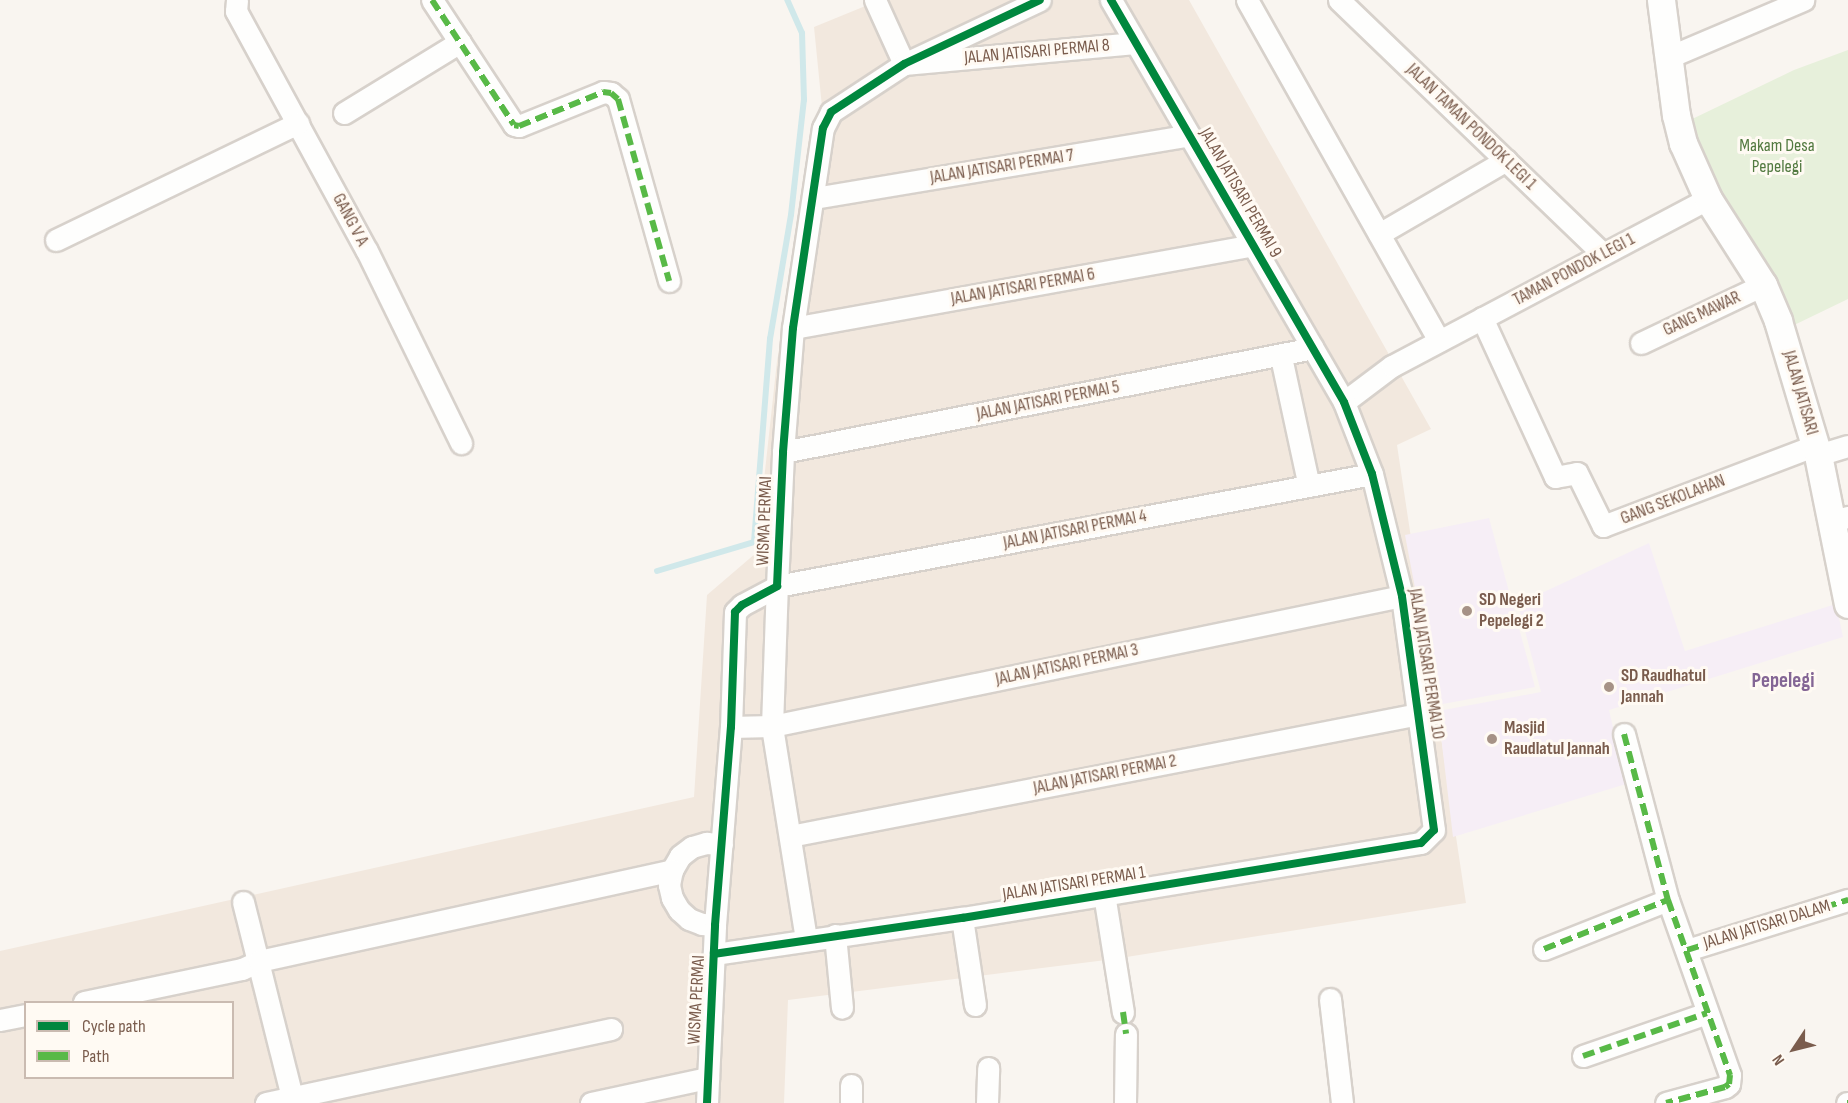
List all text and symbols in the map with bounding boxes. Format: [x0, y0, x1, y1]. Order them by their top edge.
street label: JALAN JATISARI PERMAI 8 [963, 35, 1111, 69]
street label: JALAN TAMAN PONDOK LEGI 1 [1401, 59, 1541, 195]
street label: JALAN JATISARI PERMAI 9 [1194, 124, 1286, 262]
park label: Makam Desa Pepelegi [1739, 136, 1815, 178]
street label: JALAN JATISARI PERMAI 7 [929, 145, 1075, 189]
street label: GANG V A [327, 190, 373, 250]
street label: TAMAN PONDOK LEGI 1 [1509, 229, 1639, 311]
street label: JALAN JATISARI PERMAI 6 [949, 264, 1097, 310]
street label: GANG MAWAR [1660, 287, 1744, 341]
street label: JALAN JATISARI [1778, 348, 1822, 438]
street label: JALAN JATISARI PERMAI 5 [975, 377, 1121, 425]
street label: GANG SEKOLAHAN [1618, 470, 1728, 530]
street label: WISMA PERMAI [753, 476, 777, 566]
street label: JALAN JATISARI PERMAI 4 [1002, 506, 1148, 554]
street label: JALAN JATISARI PERMAI 10 [1403, 587, 1449, 741]
place label: SD Negeri Pepelegi 2 [1479, 590, 1544, 632]
marker: SD Negeri Pepelegi 2 [1460, 604, 1474, 618]
street label: JALAN JATISARI PERMAI 3 [994, 639, 1140, 691]
place label: SD Raudhatul Jannah [1621, 666, 1706, 708]
district label: Pepelegi [1752, 668, 1814, 694]
marker: SD Raudhatul Jannah [1602, 680, 1616, 694]
place label: Masjid Raudlatul Jannah [1504, 718, 1610, 760]
marker: Masjid Raudlatul Jannah [1485, 732, 1499, 746]
street label: JALAN JATISARI PERMAI 2 [1032, 751, 1178, 799]
street label: JALAN JATISARI PERMAI 1 [1001, 862, 1147, 906]
street label: JALAN JATISARI DALAM [1701, 895, 1833, 955]
street label: WISMA PERMAI [684, 955, 710, 1045]
legend [24, 1001, 234, 1079]
text: Cycle path [82, 1016, 146, 1037]
north arrow [1764, 1019, 1824, 1079]
text: Path [82, 1046, 110, 1067]
text: N [1769, 1051, 1789, 1069]

